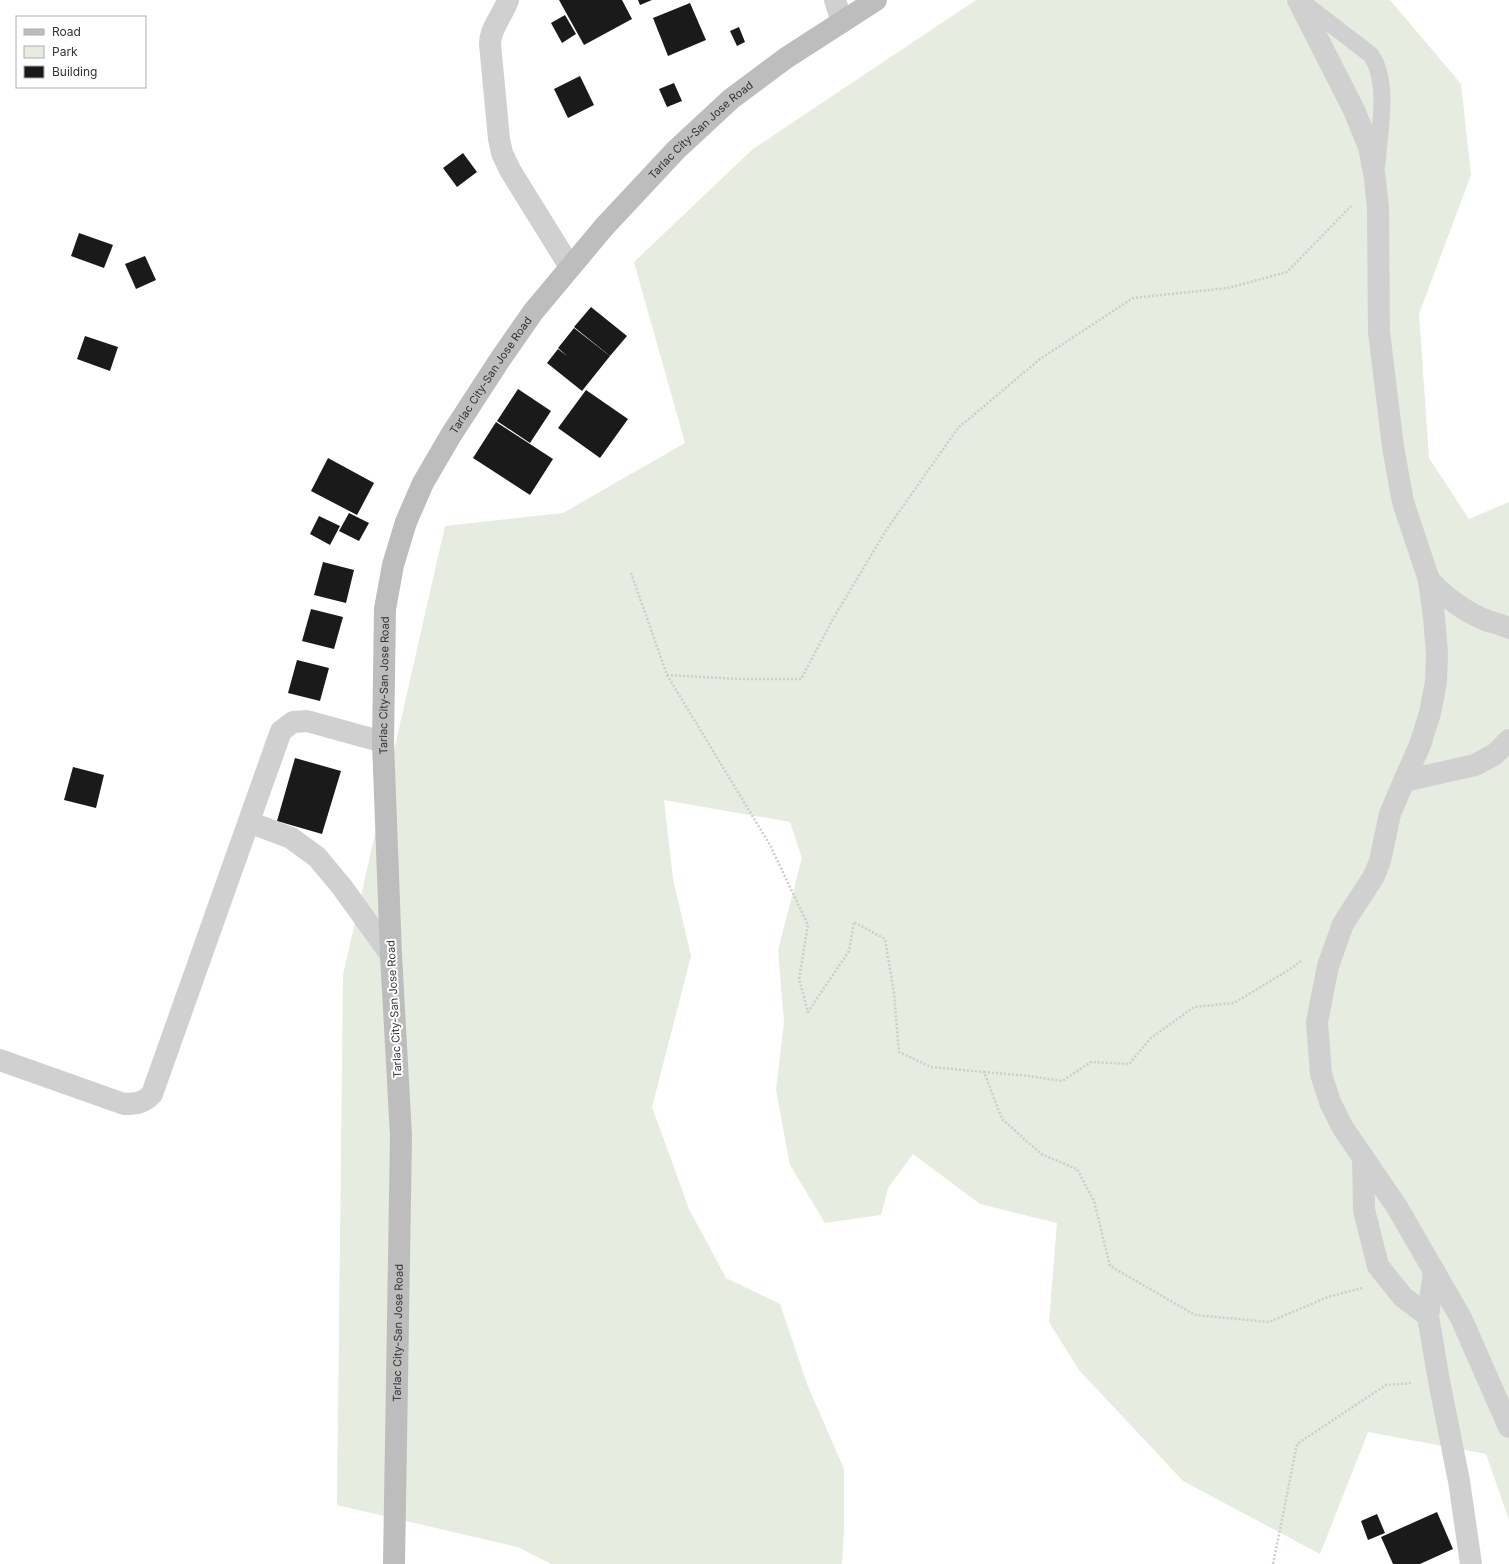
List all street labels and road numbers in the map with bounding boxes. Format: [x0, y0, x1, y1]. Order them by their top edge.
street label: Tarlac City-San Jose Road [645, 78, 756, 182]
street label: Tarlac City-San Jose Road [447, 314, 535, 437]
street label: Tarlac City-San Jose Road [376, 616, 392, 755]
street label: Tarlac City-San Jose Road [383, 940, 405, 1078]
street label: Tarlac City-San Jose Road [390, 1264, 406, 1402]

